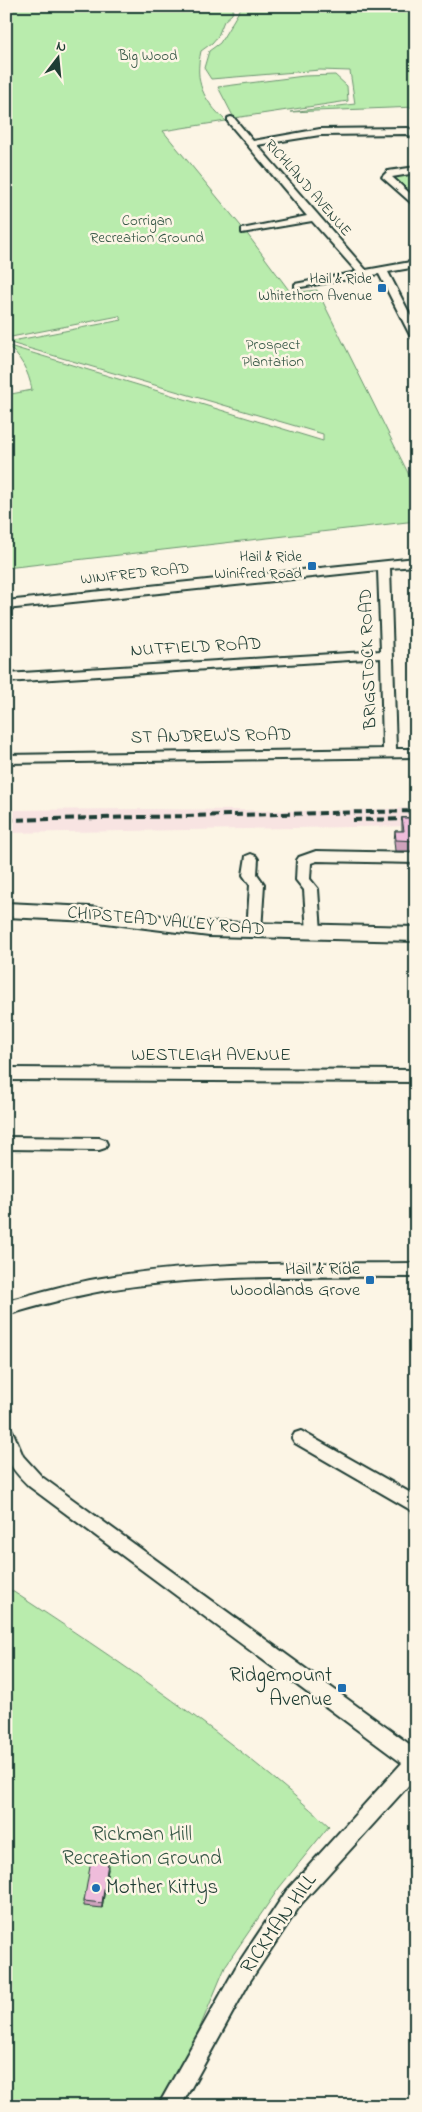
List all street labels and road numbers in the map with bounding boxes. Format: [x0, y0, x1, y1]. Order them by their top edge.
street label: RICHLAND AVENUE [260, 135, 356, 241]
street label: WINIFRED ROAD [80, 557, 190, 591]
street label: BRIGSTOCK ROAD [354, 588, 384, 731]
street label: NUTFIELD ROAD [130, 632, 262, 664]
street label: ST ANDREW'S ROAD [130, 723, 292, 751]
street label: CHIPSTEAD VALLEY ROAD [66, 900, 266, 944]
street label: WESTLEIGH AVENUE [131, 1043, 291, 1069]
street label: RICKMAN HILL [233, 1868, 325, 1980]

